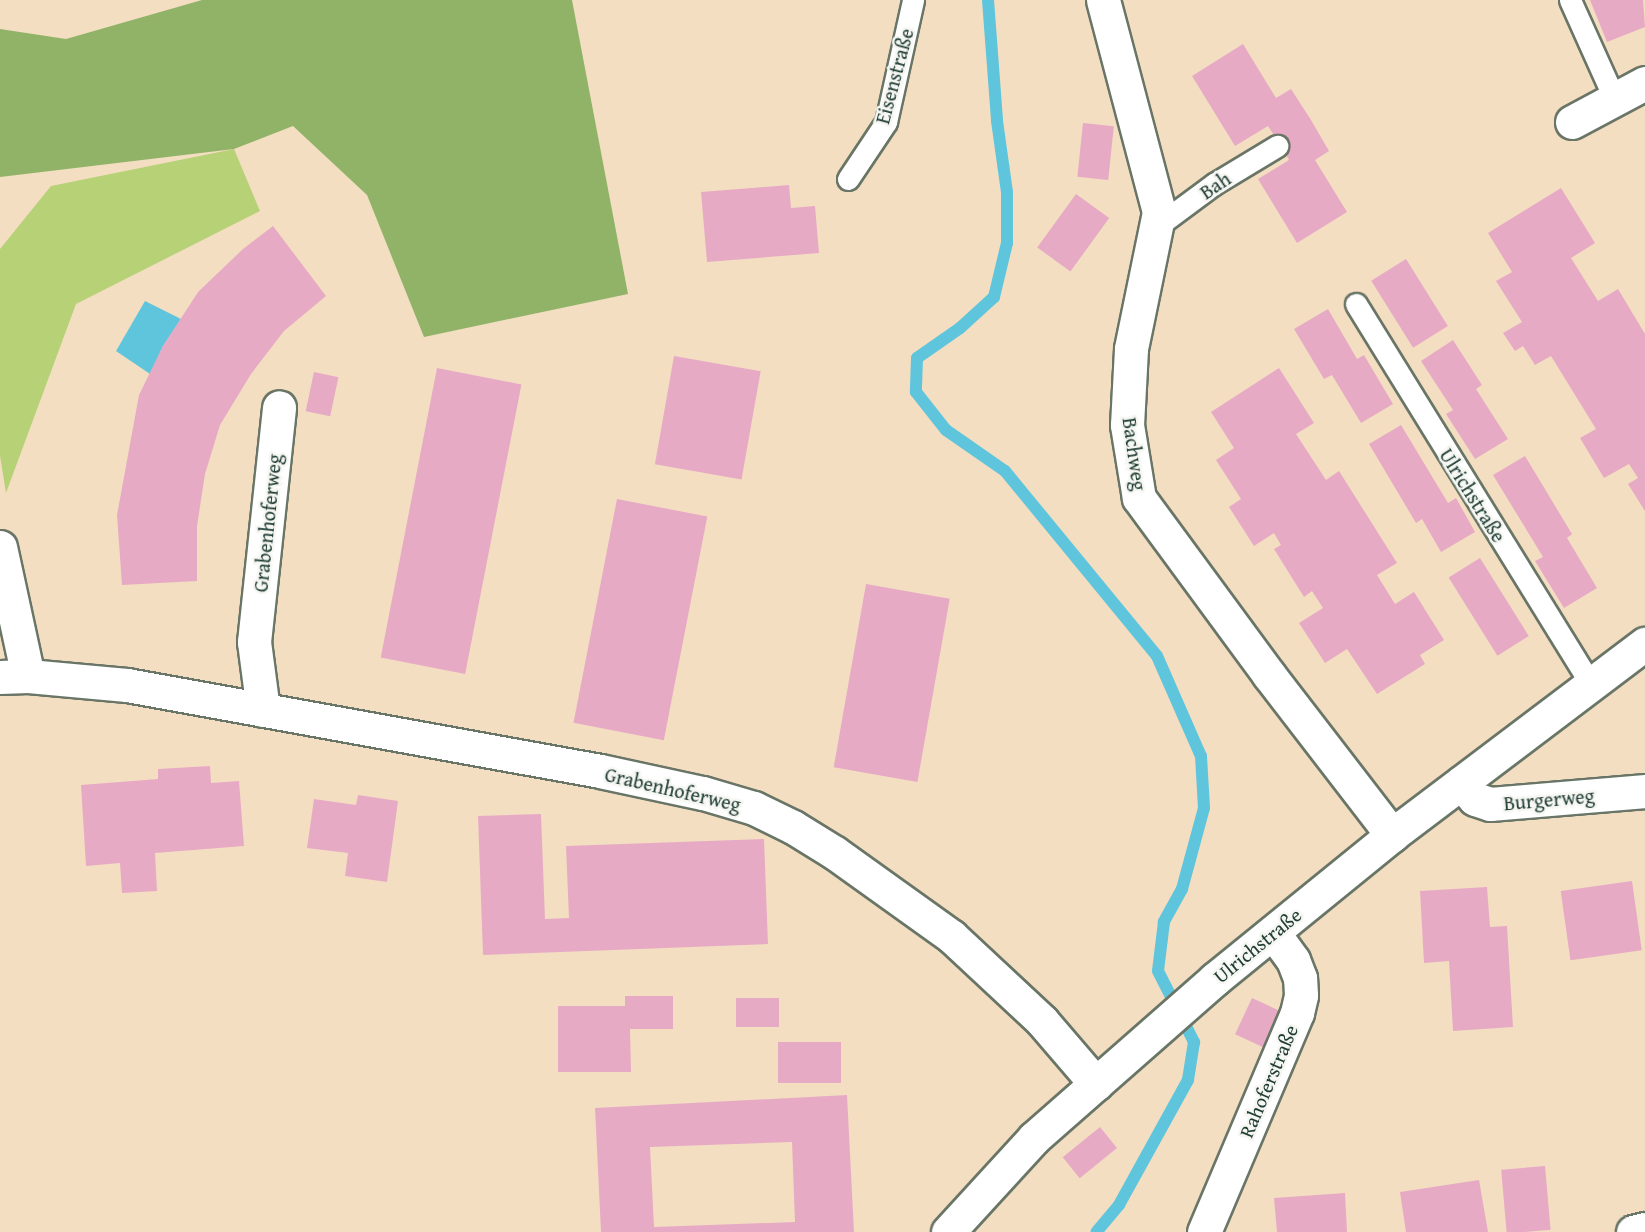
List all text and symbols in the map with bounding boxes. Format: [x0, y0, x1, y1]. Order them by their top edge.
street label: Eisenstraße [870, 26, 918, 126]
street label: Bah [1195, 166, 1235, 204]
street label: Bachweg [1118, 416, 1152, 492]
street label: Ulrichstraße [1435, 444, 1511, 546]
street label: Grabenhoferweg [248, 453, 286, 593]
street label: Grabenhoferweg [603, 762, 743, 816]
street label: Burgerweg [1503, 783, 1595, 815]
street label: Ulrichstraße [1208, 902, 1306, 988]
street label: Rahoferstraße [1233, 1021, 1303, 1141]

